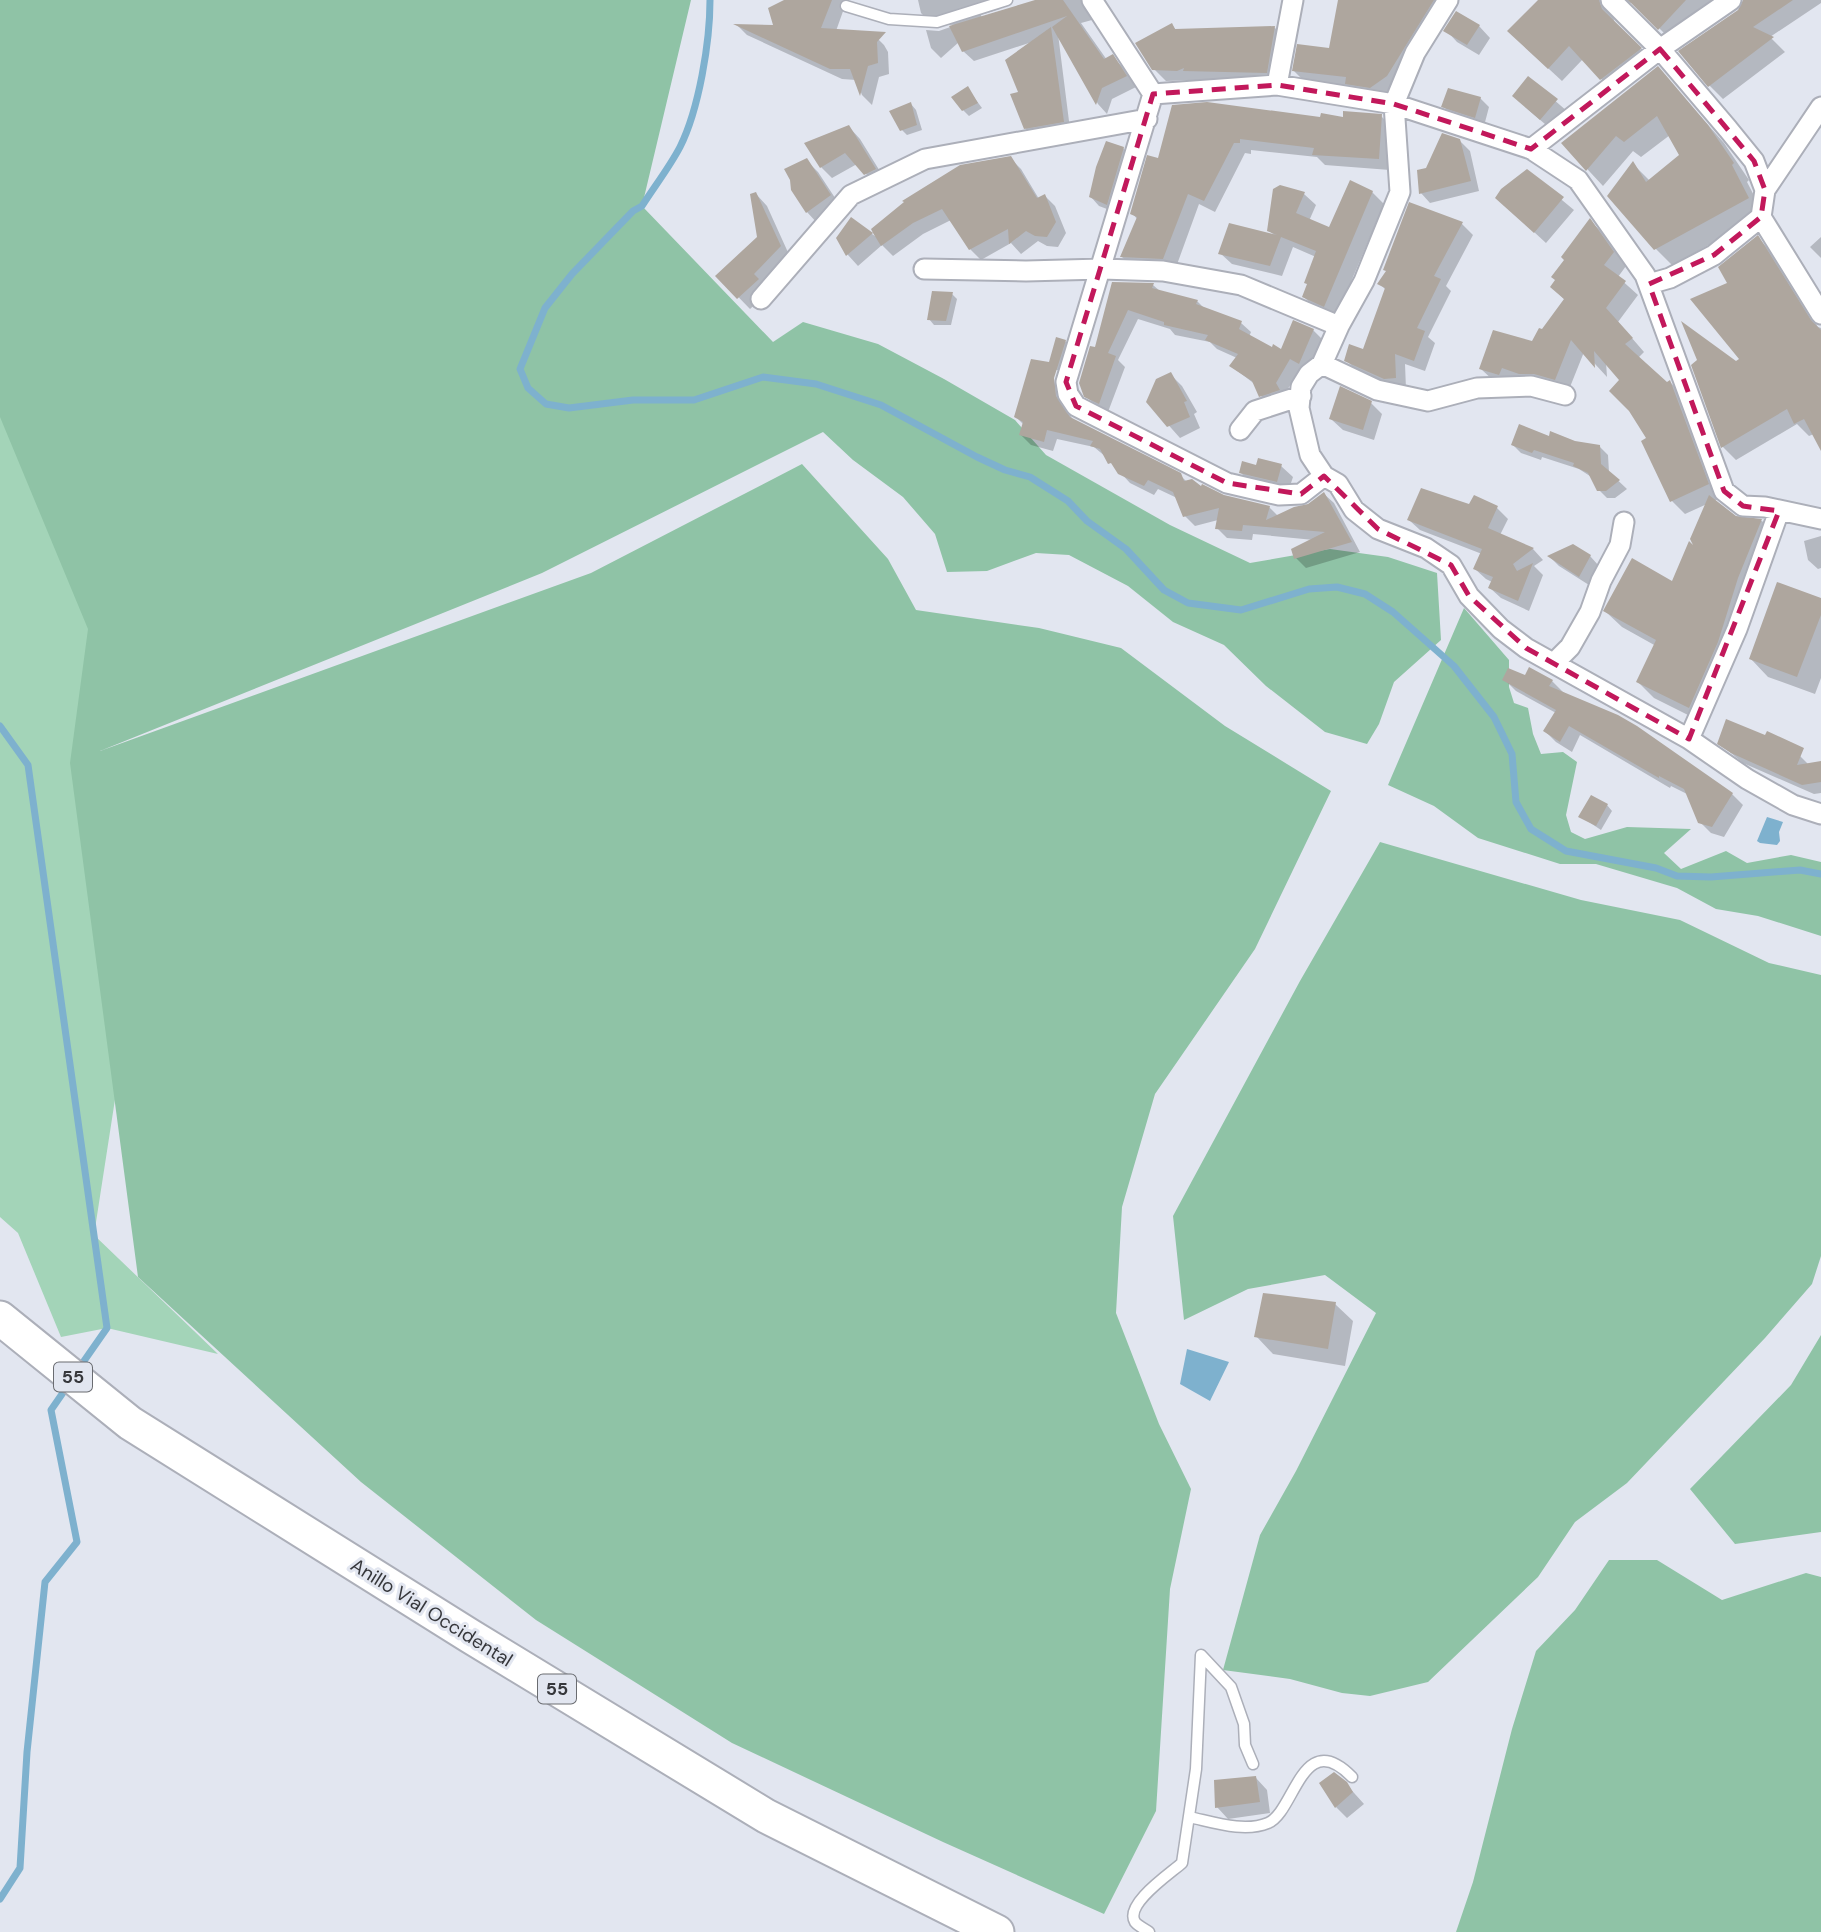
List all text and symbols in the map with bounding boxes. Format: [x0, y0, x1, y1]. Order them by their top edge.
road number: 55 [54, 1362, 92, 1392]
street label: Anillo Vial Occidental [346, 1552, 517, 1672]
road number: 55 [538, 1674, 576, 1704]

